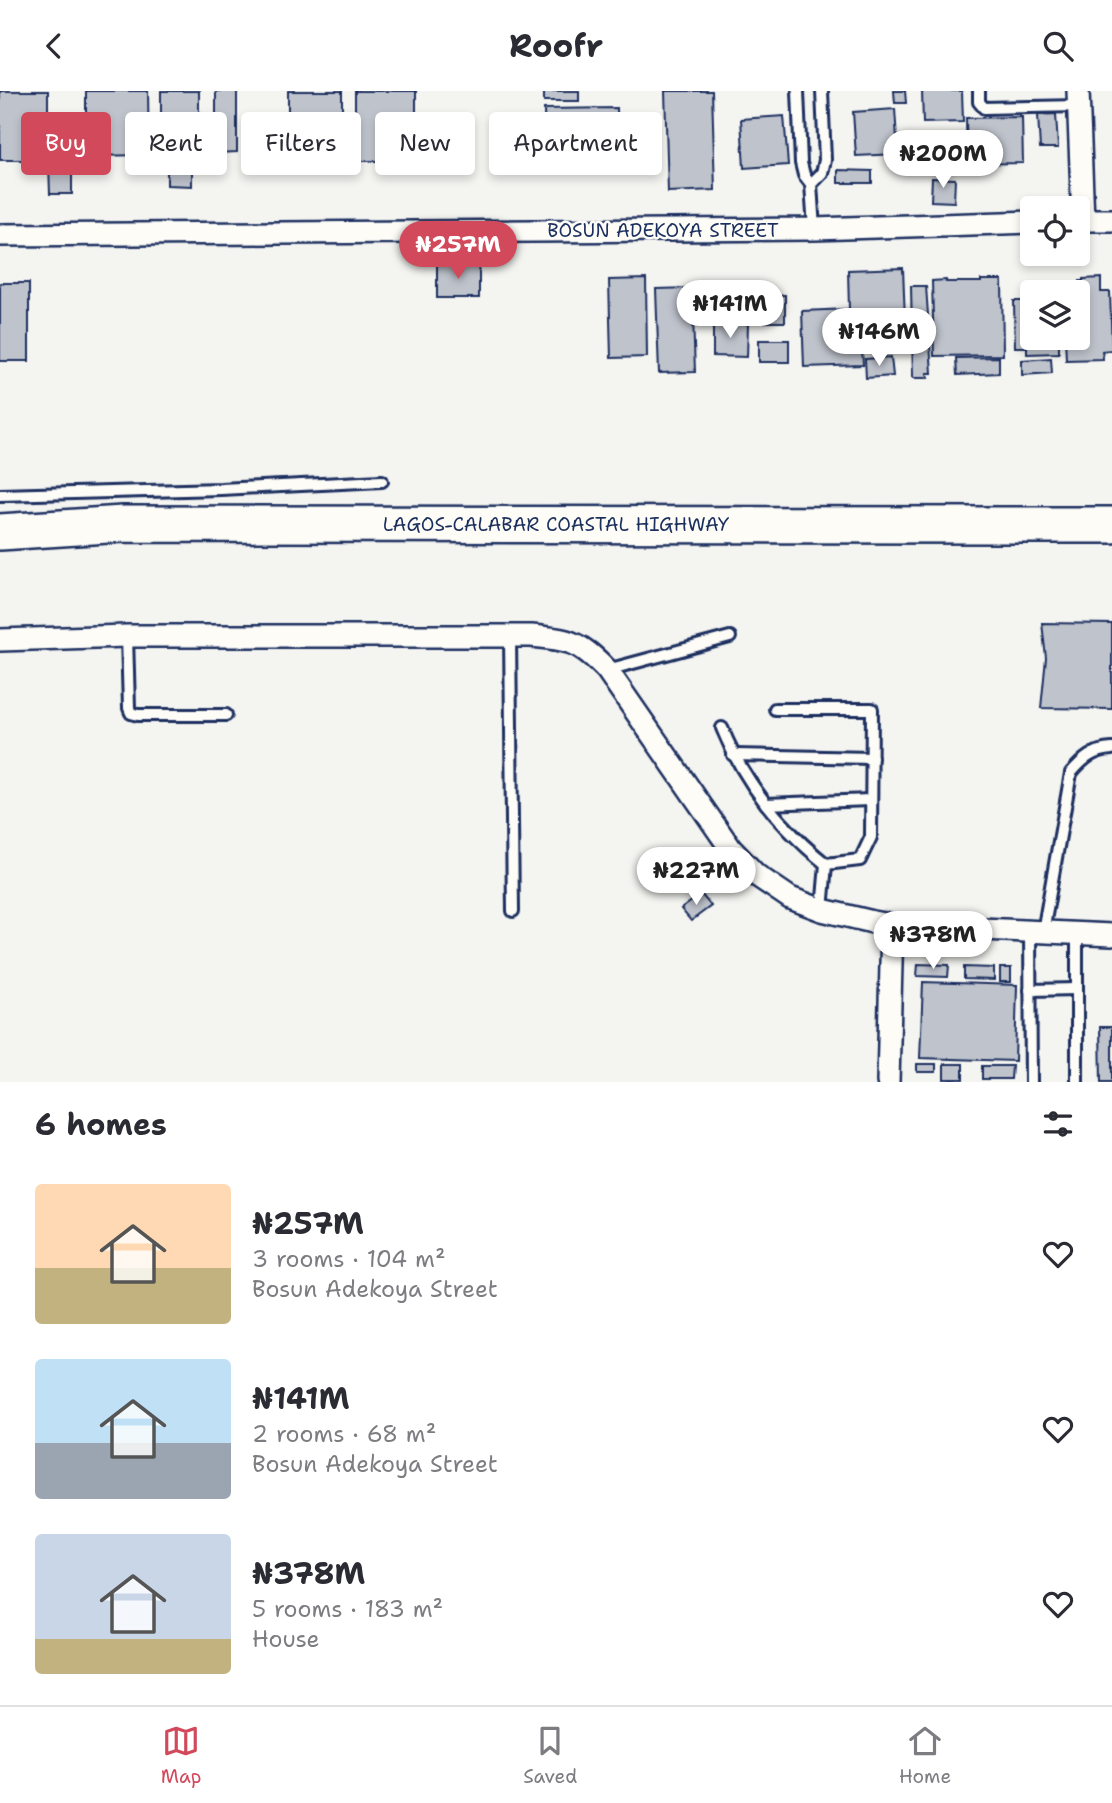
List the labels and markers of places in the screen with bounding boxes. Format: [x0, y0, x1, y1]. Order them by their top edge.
pin: ₦200M [894, 131, 992, 190]
pin: ₦257M [409, 221, 507, 281]
pin: ₦141M [681, 281, 779, 340]
pin: ₦146M [830, 309, 928, 368]
pin: ₦227M [647, 847, 745, 907]
pin: ₦378M [884, 911, 982, 971]

